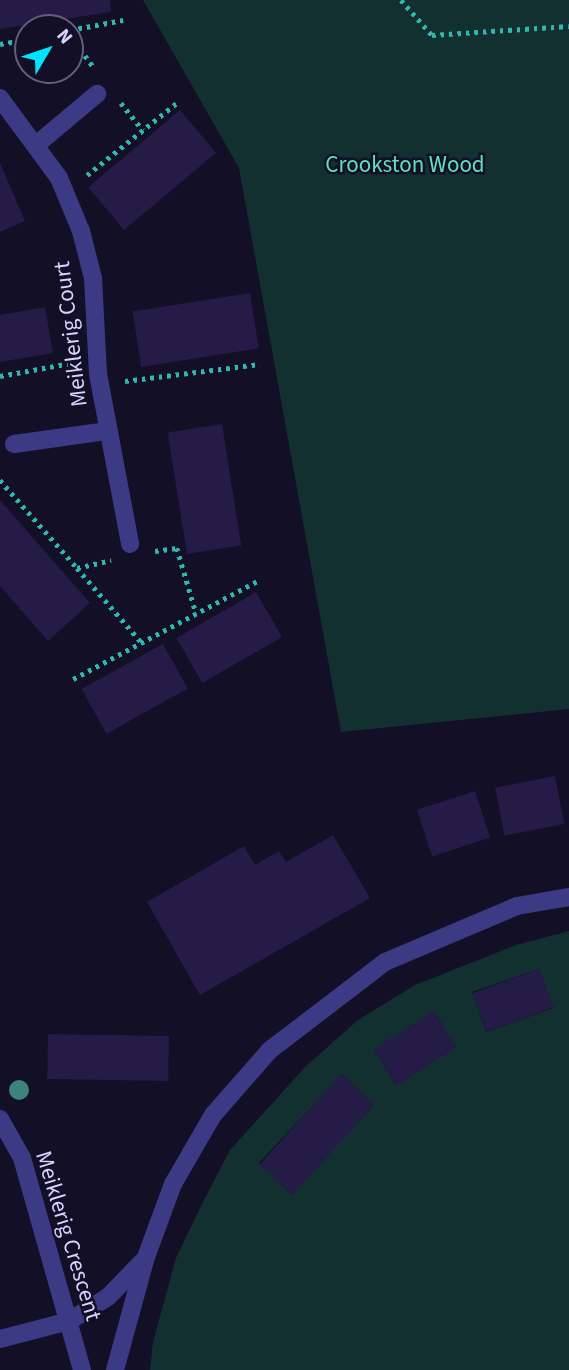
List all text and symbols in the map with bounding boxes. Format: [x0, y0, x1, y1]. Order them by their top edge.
north arrow [14, 14, 84, 84]
text: N [50, 23, 79, 50]
park label: Crookston Wood [325, 151, 485, 179]
street label: Meiklerig Court [48, 260, 94, 408]
street label: Meiklerig Crescent [29, 1148, 107, 1324]

